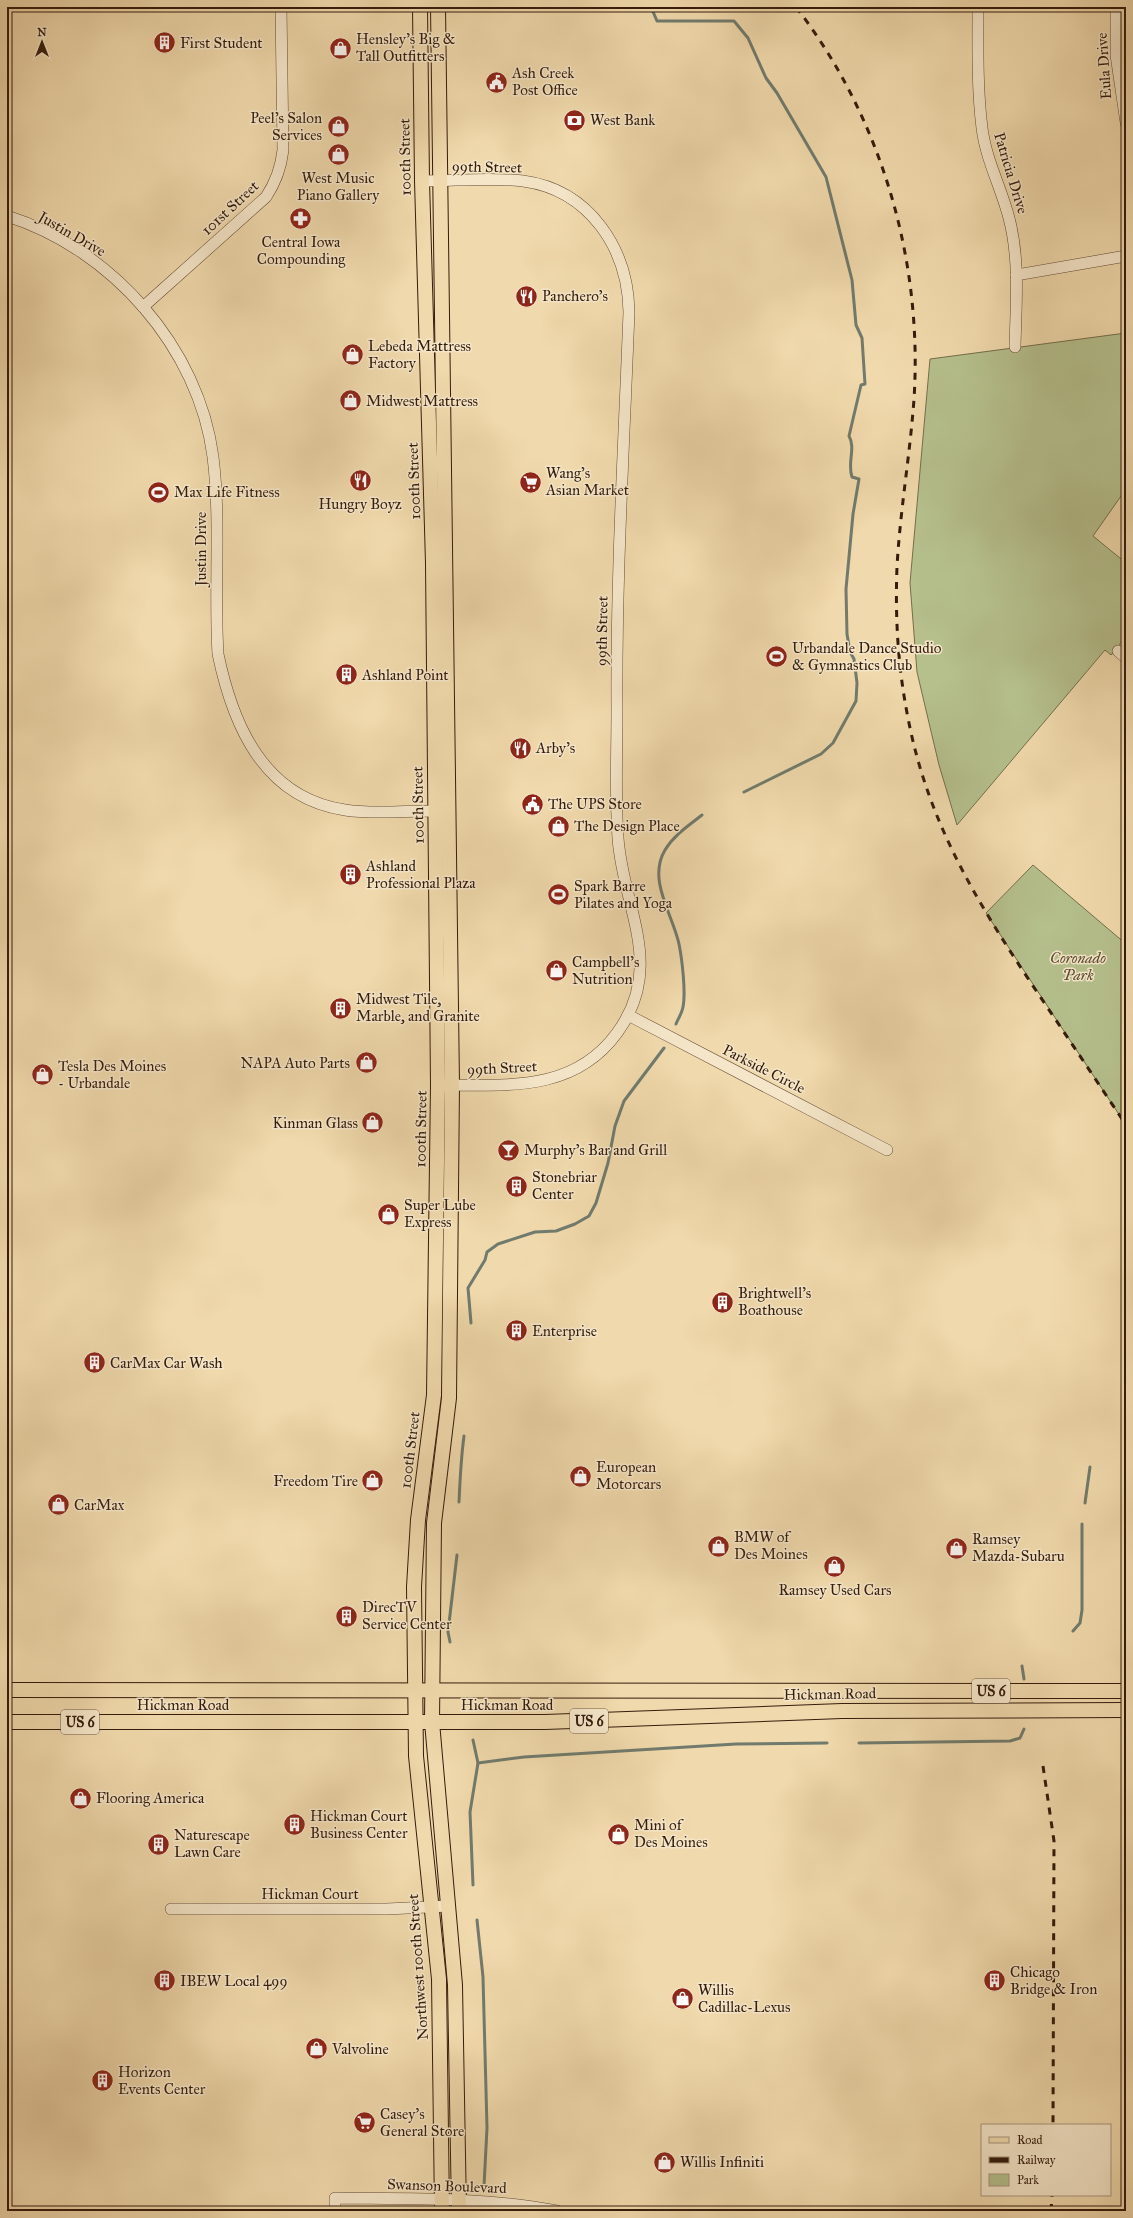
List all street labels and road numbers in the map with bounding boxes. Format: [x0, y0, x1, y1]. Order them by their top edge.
street label: Eula Drive [1093, 32, 1115, 100]
street label: 100th Street [395, 117, 415, 196]
street label: Patricia Drive [990, 130, 1032, 216]
street label: 99th Street [452, 157, 523, 177]
street label: 101st Street [198, 177, 263, 239]
street label: Justin Drive [33, 207, 109, 261]
street label: 100th Street [404, 441, 424, 520]
street label: Justin Drive [192, 512, 211, 588]
street label: 99th Street [592, 595, 612, 666]
street label: 100th Street [408, 765, 428, 844]
street label: Parkside Circle [720, 1041, 808, 1097]
street label: 99th Street [466, 1057, 538, 1079]
street label: 100th Street [411, 1089, 431, 1168]
street label: 100th Street [396, 1410, 424, 1490]
road number: US 6 [972, 1679, 1010, 1703]
street label: Hickman Road [784, 1684, 877, 1704]
street label: Hickman Road [137, 1696, 230, 1714]
street label: Hickman Road [461, 1696, 554, 1714]
road number: US 6 [570, 1709, 608, 1733]
road number: US 6 [61, 1710, 99, 1734]
street label: Hickman Court [261, 1885, 359, 1903]
street label: Northwest 100th Street [404, 1893, 432, 2041]
street label: Swanson Boulevard [387, 2175, 508, 2197]

